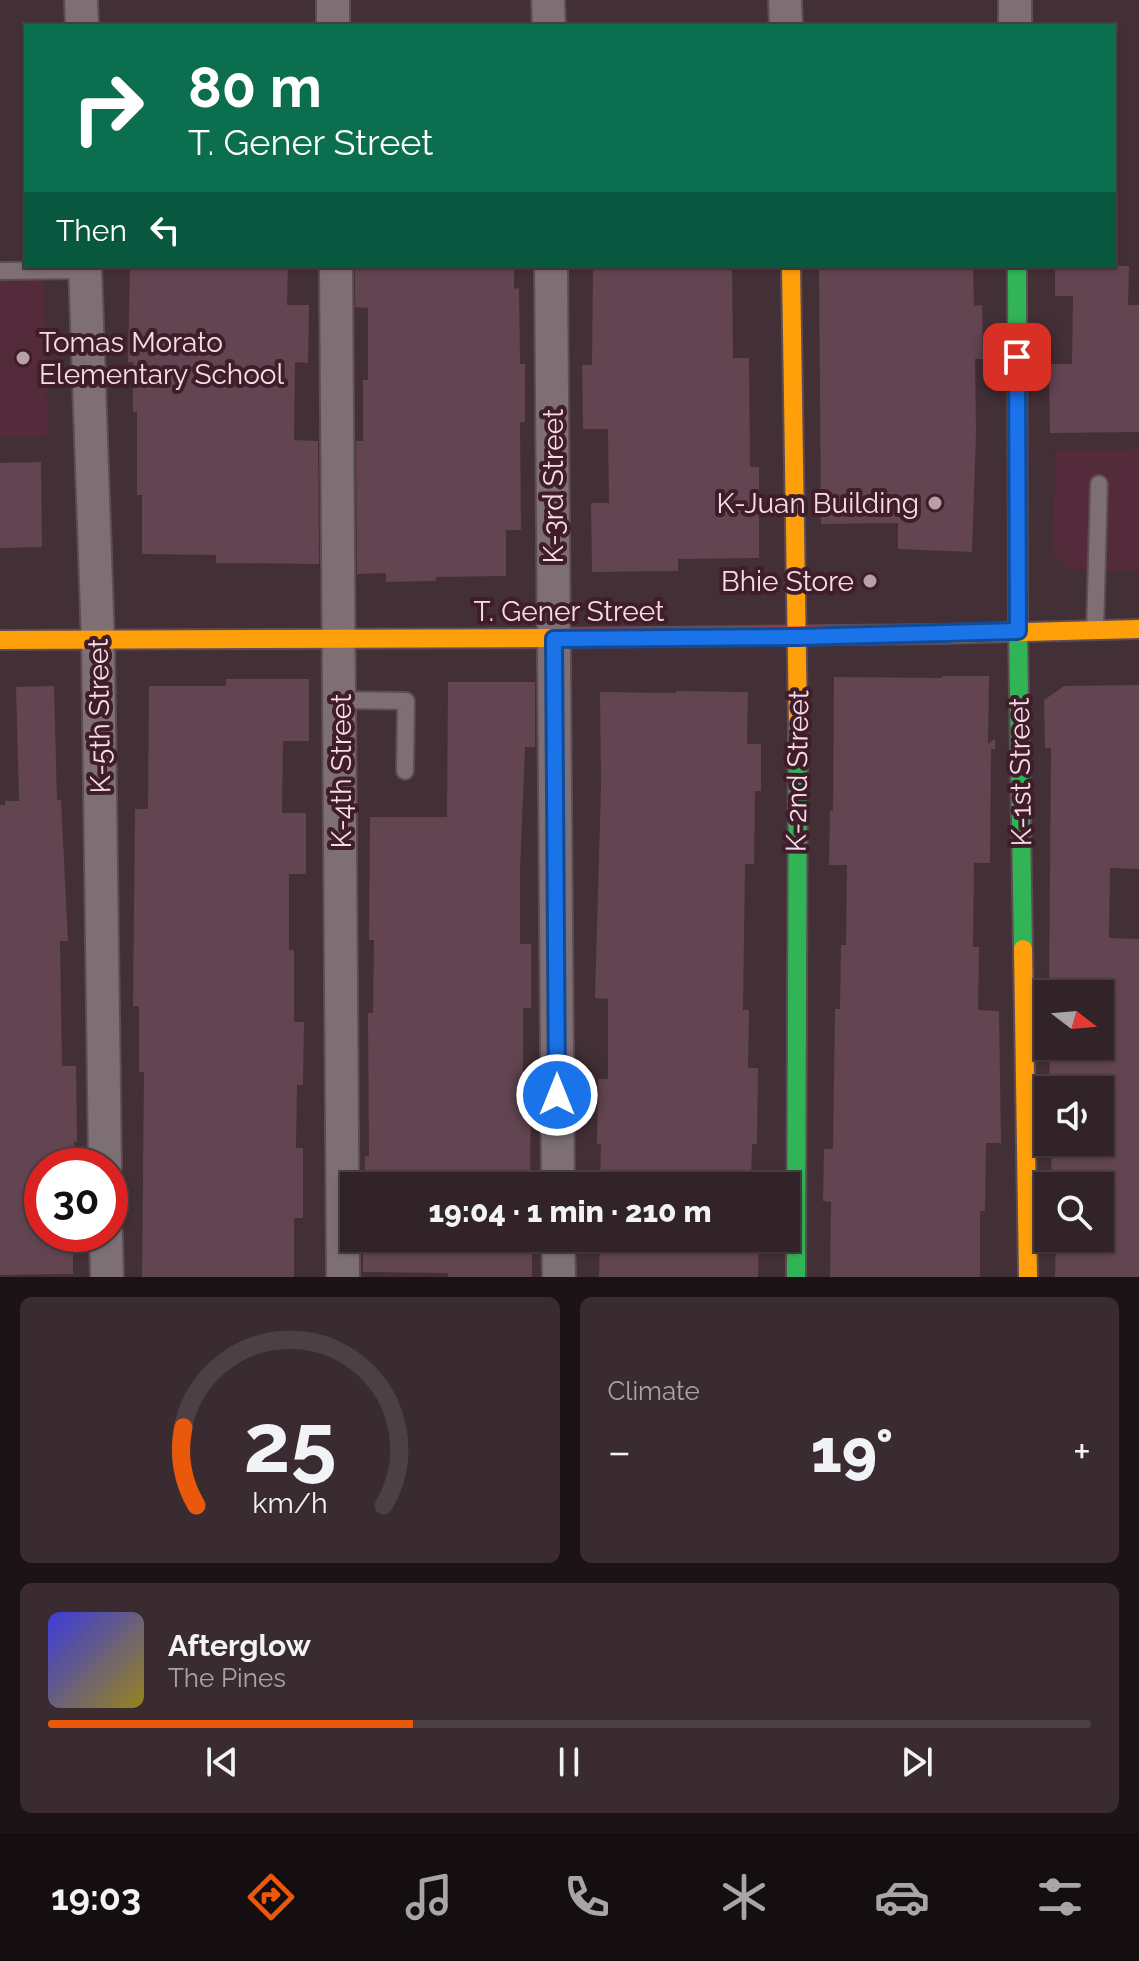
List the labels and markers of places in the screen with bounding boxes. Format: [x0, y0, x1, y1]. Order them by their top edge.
pin [983, 323, 1051, 391]
place label: Tomas Morato Elementary School [39, 326, 284, 391]
marker: Tomas Morato Elementary School [14, 349, 32, 367]
place label: K-Juan Building [716, 487, 919, 520]
marker: K-Juan Building [926, 494, 944, 512]
place label: Bhie Store [721, 565, 854, 598]
marker: Bhie Store [861, 572, 879, 590]

